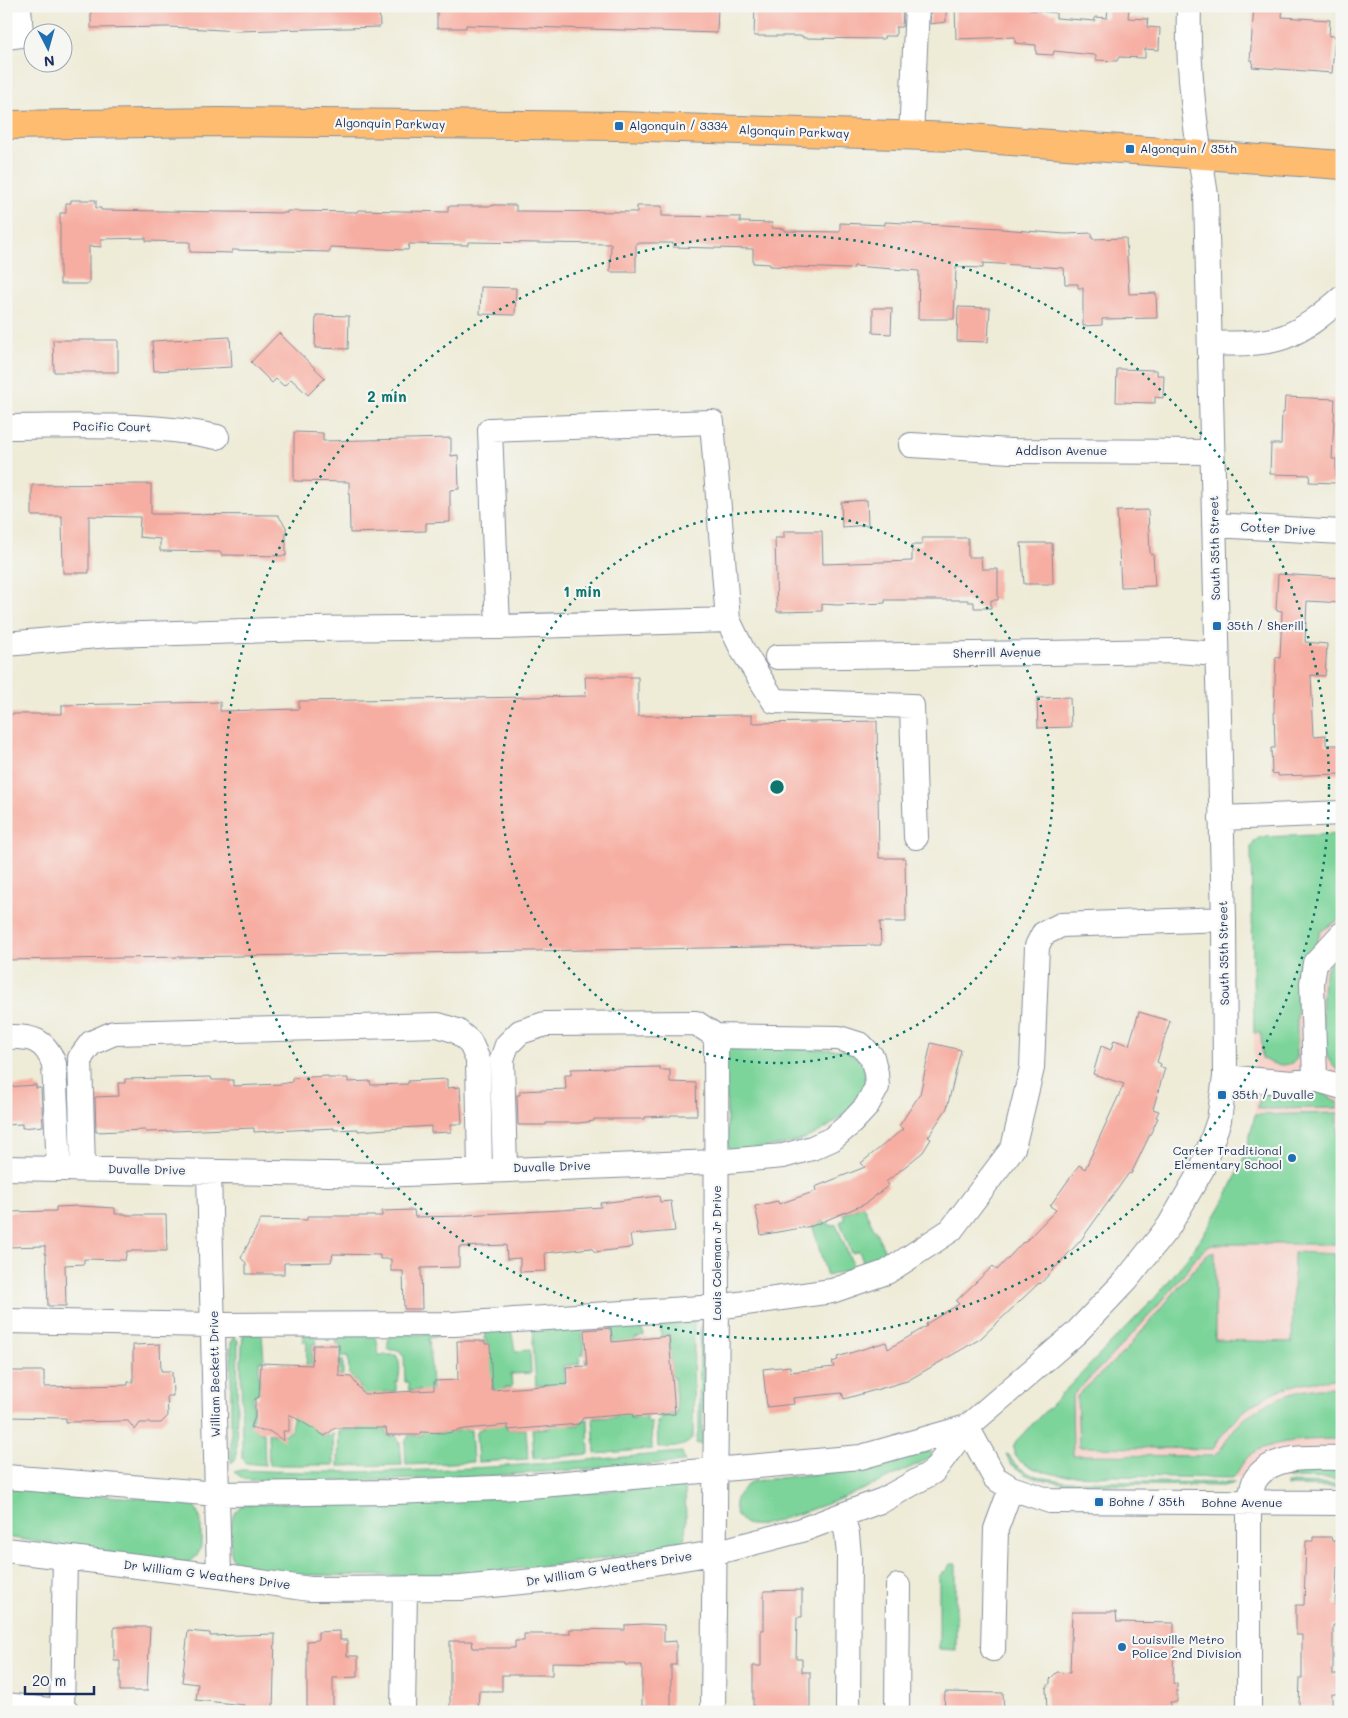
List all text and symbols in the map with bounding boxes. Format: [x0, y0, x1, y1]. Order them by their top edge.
north arrow [22, 22, 72, 72]
text: N [43, 51, 56, 71]
street label: Algonquin Parkway [335, 114, 446, 132]
place label: Algonquin / 3334 [629, 117, 728, 133]
marker: Algonquin / 3334 [613, 120, 625, 132]
street label: Algonquin Parkway [738, 121, 850, 141]
place label: Algonquin / 35th [1140, 140, 1237, 156]
marker: Algonquin / 35th [1124, 143, 1136, 155]
text: 2 min [367, 386, 407, 406]
street label: Pacific Court [73, 417, 151, 435]
street label: Addison Avenue [1015, 442, 1107, 458]
street label: South 35th Street [1205, 496, 1223, 600]
street label: Cotter Drive [1240, 518, 1316, 538]
text: 1 min [563, 581, 601, 601]
place label: 35th / Sherill [1227, 617, 1304, 633]
marker: 35th / Sherill [1211, 620, 1223, 632]
street label: Sherrill Avenue [953, 643, 1041, 661]
centre of rings [768, 778, 786, 796]
street label: South 35th Street [1214, 901, 1232, 1005]
place label: 35th / Duvalle [1232, 1086, 1314, 1102]
marker: 35th / Duvalle [1216, 1089, 1228, 1101]
place label: Carter Traditional Elementary School [1173, 1142, 1282, 1172]
marker: Carter Traditional Elementary School [1286, 1152, 1298, 1164]
street label: Duvalle Drive [513, 1157, 591, 1175]
street label: Duvalle Drive [108, 1160, 186, 1178]
street label: Louis Coleman Jr Drive [708, 1185, 724, 1321]
street label: William Beckett Drive [205, 1311, 223, 1437]
place label: Bohne / 35th [1109, 1493, 1185, 1509]
street label: Bohne Avenue [1202, 1494, 1282, 1510]
marker: Bohne / 35th [1093, 1496, 1105, 1508]
street label: Dr William G Weathers Drive [525, 1547, 693, 1589]
street label: Dr William G Weathers Drive [123, 1556, 291, 1592]
place label: Louisville Metro Police 2nd Division [1132, 1631, 1241, 1661]
marker: Louisville Metro Police 2nd Division [1116, 1641, 1128, 1653]
scale bar [25, 1663, 94, 1695]
text: 20 m [32, 1670, 66, 1690]

